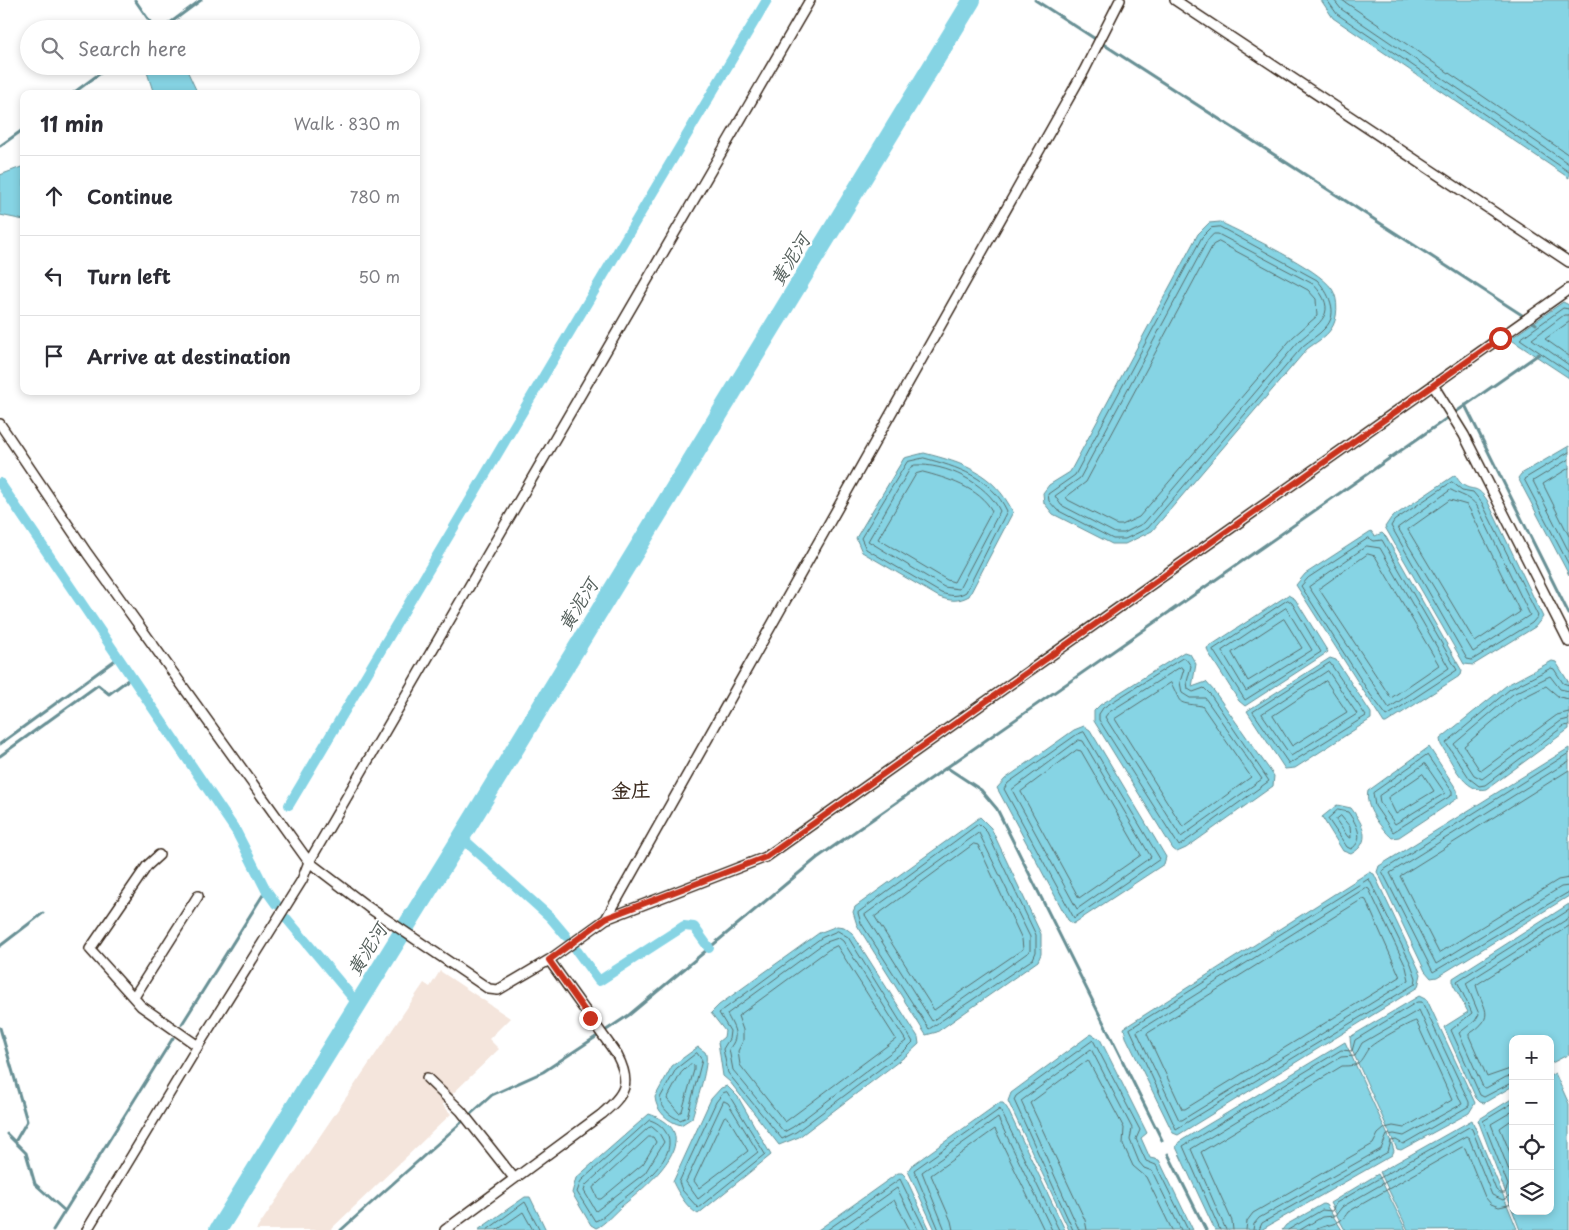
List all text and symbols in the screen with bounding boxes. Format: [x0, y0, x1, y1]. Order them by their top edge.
search box [20, 20, 420, 75]
icon: search [38, 34, 66, 62]
text: Search here [78, 34, 187, 62]
text: 11 min [40, 107, 104, 139]
text: Walk · 830 m [294, 111, 400, 135]
icon: ahead [40, 182, 68, 210]
text: Continue [87, 182, 173, 210]
text: 780 m [350, 184, 400, 208]
water label: 黄泥河 [762, 225, 818, 291]
icon: left [40, 262, 68, 290]
text: Turn left [87, 262, 171, 290]
text: 50 m [359, 264, 400, 288]
route start [1489, 327, 1512, 350]
icon: arrive [40, 342, 68, 370]
text: Arrive at destination [87, 342, 291, 370]
water label: 黄泥河 [550, 570, 606, 636]
district label: 金庄 [611, 774, 651, 804]
water label: 黄泥河 [339, 915, 395, 981]
route end [579, 1007, 602, 1030]
map controls [1509, 1035, 1554, 1215]
button: + [1509, 1035, 1554, 1080]
button: − [1509, 1080, 1554, 1125]
button: locate [1509, 1125, 1554, 1170]
button: layers [1509, 1170, 1554, 1215]

